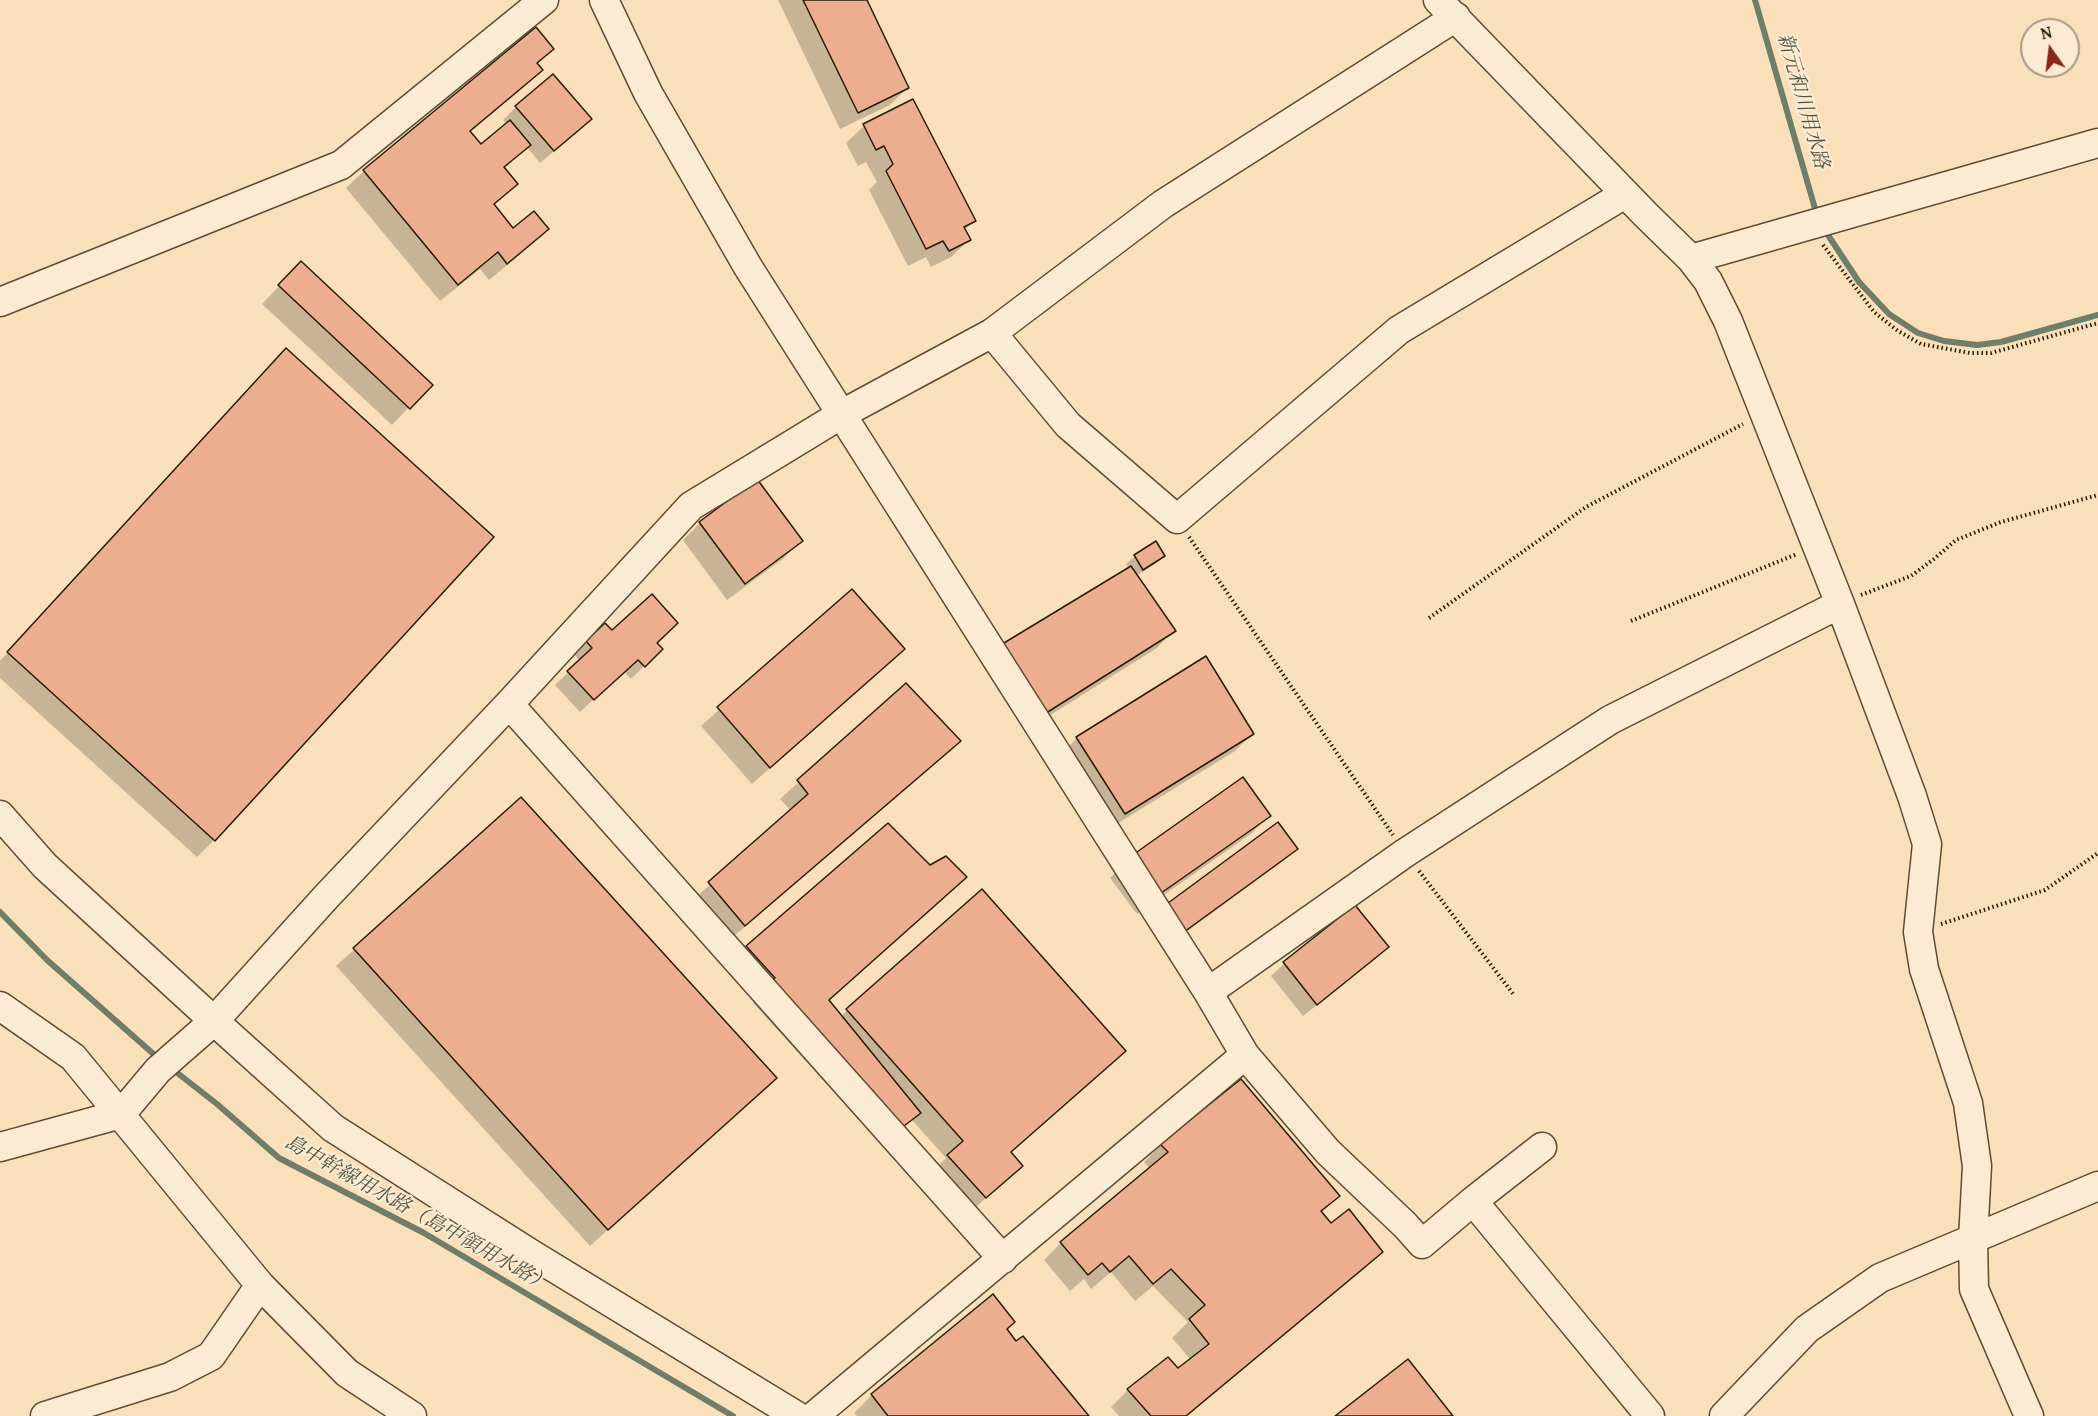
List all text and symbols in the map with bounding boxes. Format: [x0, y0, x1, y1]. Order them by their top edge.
north arrow [2020, 18, 2080, 78]
text: N [2038, 20, 2054, 45]
water label: 新元和川用水路 [1771, 30, 1833, 172]
water label: 島中幹線用水路（島中領用水路） [280, 1131, 554, 1297]

